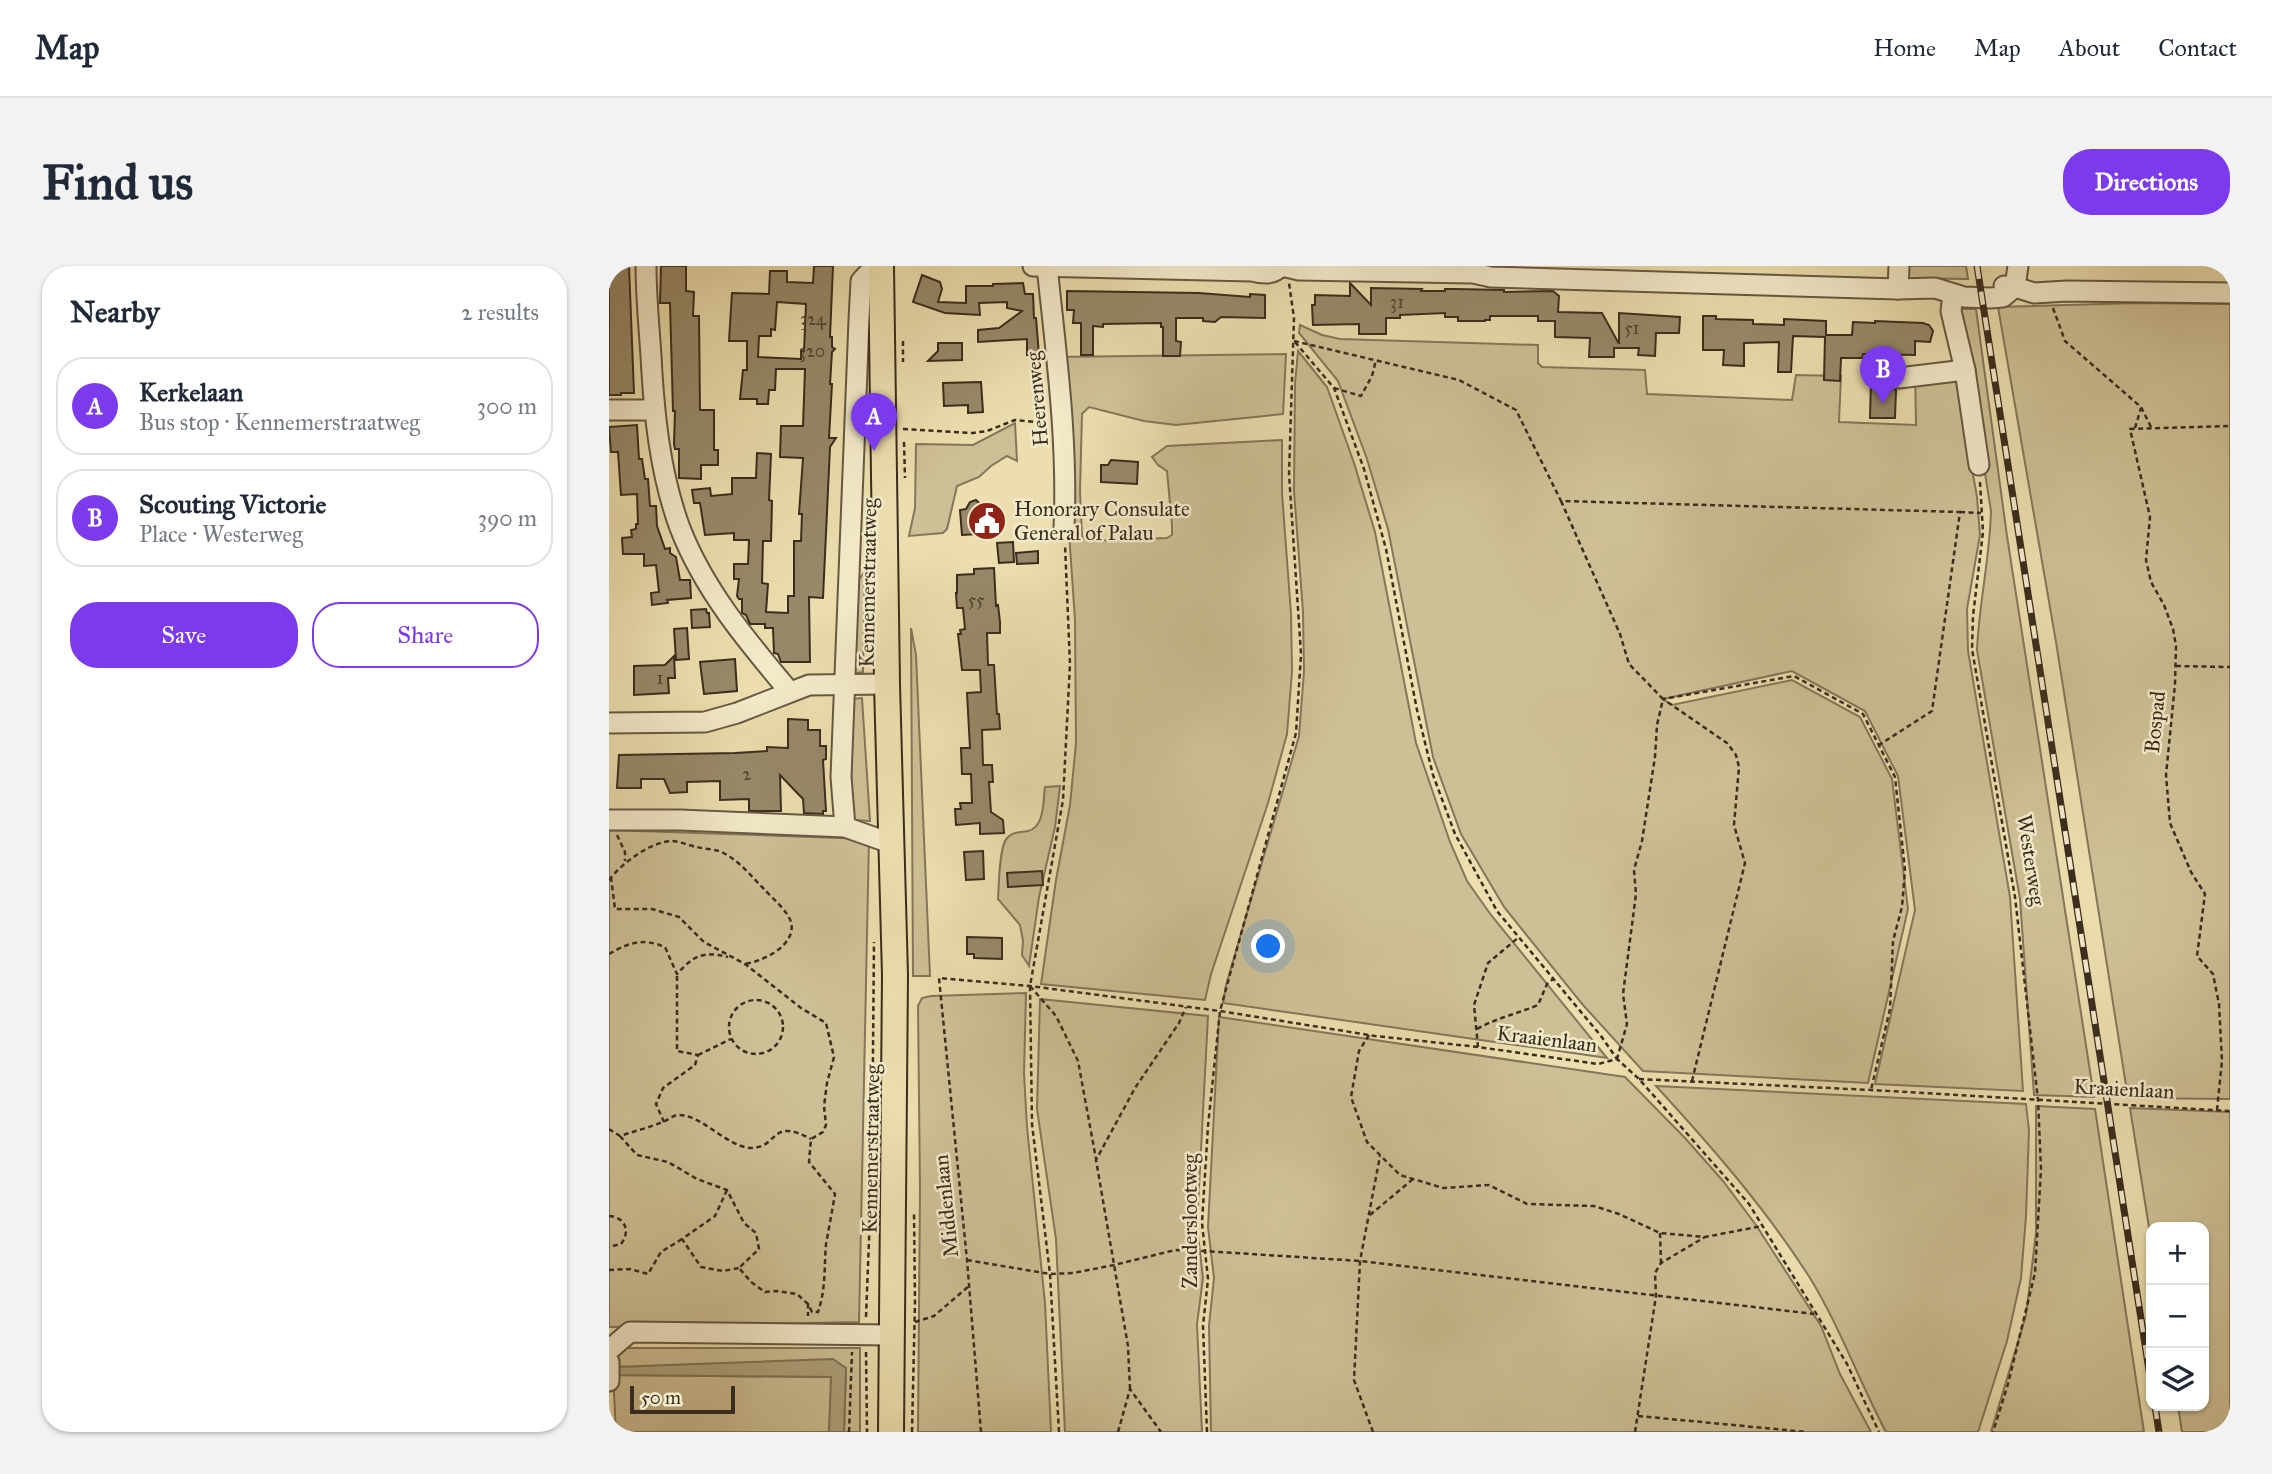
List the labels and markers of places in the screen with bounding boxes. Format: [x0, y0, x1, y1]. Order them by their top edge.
pin: B [1860, 346, 1906, 404]
pin: A [851, 393, 897, 451]
place label: Honorary Consulate General of Palau [1014, 496, 1190, 546]
public building icon: Honorary Consulate General of Palau [966, 500, 1008, 542]

